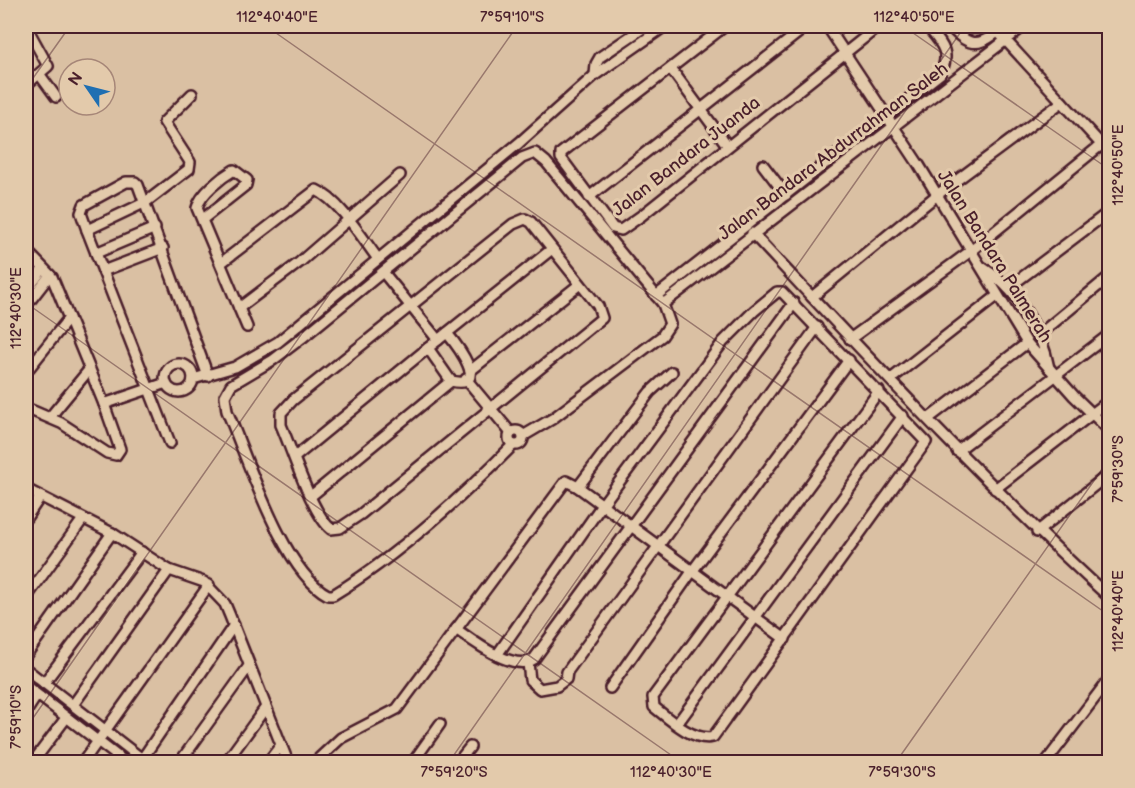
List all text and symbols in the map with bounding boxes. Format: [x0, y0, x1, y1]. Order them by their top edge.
text: 112°40'40"E [236, 8, 318, 27]
text: 7°59'10"S [480, 8, 544, 27]
text: 112°40'50"E [873, 8, 955, 27]
north arrow [57, 57, 117, 117]
street label: Jalan Bandara Abdurrahman Saleh [714, 58, 952, 245]
text: N [65, 69, 87, 90]
street label: Jalan Bandara Juanda [608, 92, 764, 221]
text: 112°40'50"E [1109, 124, 1128, 206]
street label: Jalan Bandara Palmerah [933, 166, 1056, 346]
text: 112°40'30"E [7, 267, 26, 349]
text: 7°59'30"S [1109, 435, 1128, 503]
text: 112°40'40"E [1109, 570, 1128, 652]
text: 7°59'10"S [7, 685, 26, 749]
text: 7°59'20"S [420, 763, 488, 782]
text: 112°40'30"E [630, 763, 712, 782]
text: 7°59'30"S [868, 763, 936, 782]

